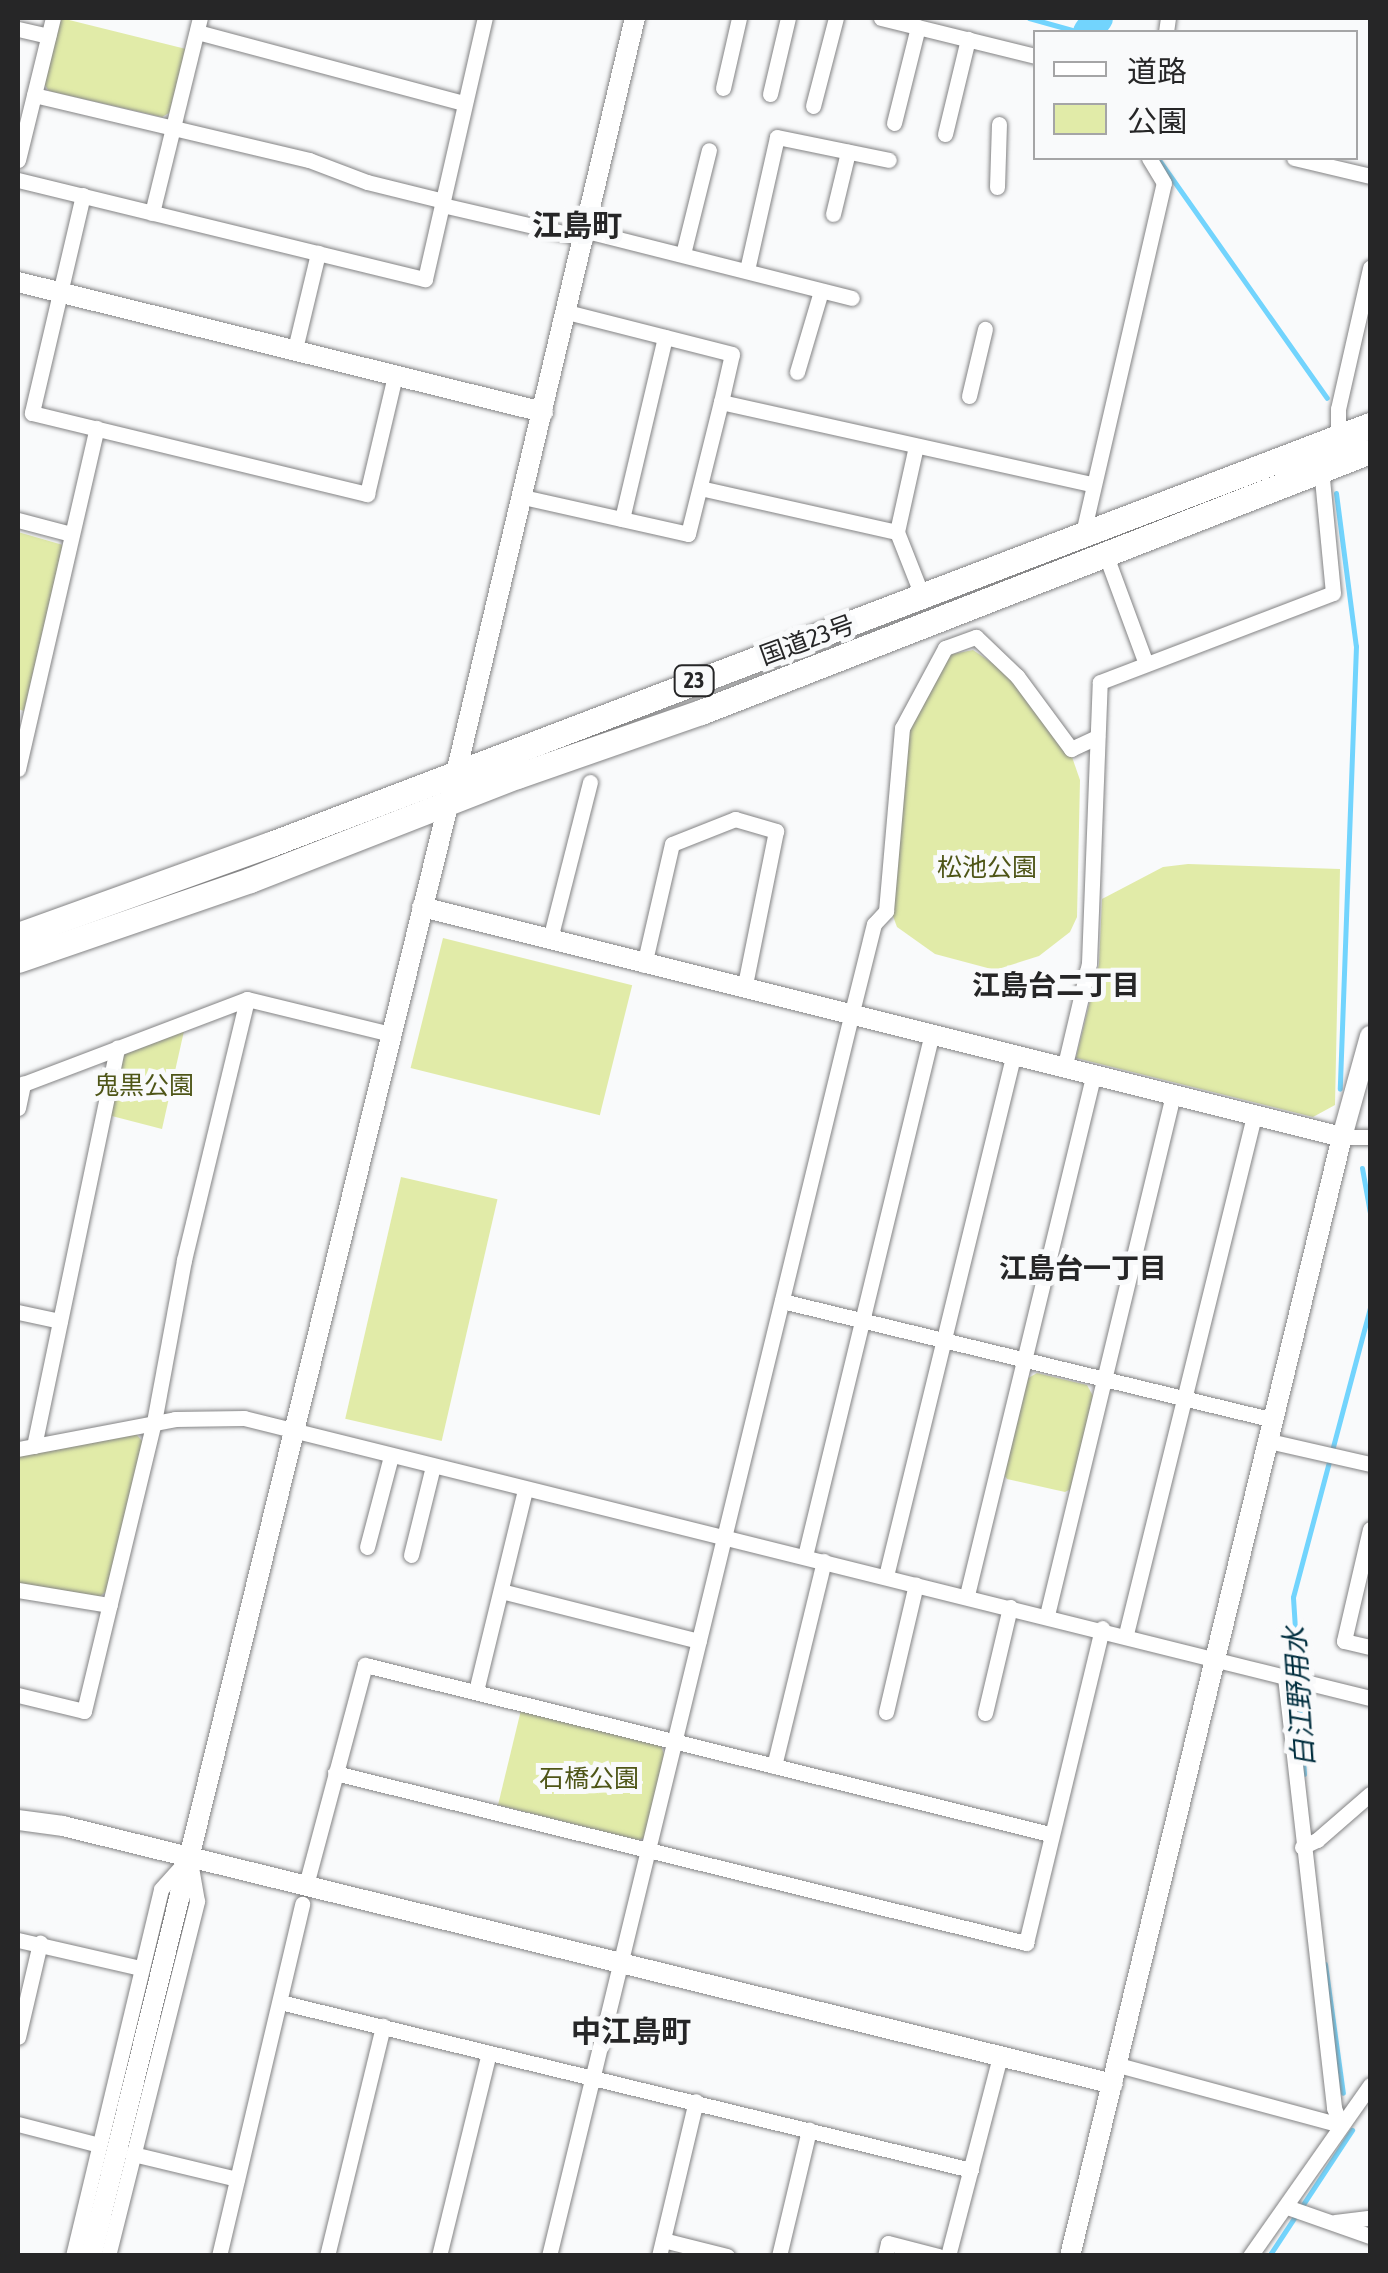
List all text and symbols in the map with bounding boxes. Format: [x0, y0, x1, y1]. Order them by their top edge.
legend [1033, 30, 1358, 160]
text: 道路 [1127, 54, 1187, 88]
text: 公園 [1127, 104, 1187, 138]
district label: 江島町 [532, 207, 622, 243]
street label: 国道23号 [756, 609, 858, 671]
road number: 23 [672, 664, 716, 698]
park label: 松池公園 [937, 852, 1037, 882]
district label: 江島台二丁目 [972, 968, 1140, 1002]
park label: 鬼黒公園 [94, 1070, 194, 1100]
district label: 江島台一丁目 [999, 1251, 1167, 1285]
water label: 白江野用水 [1277, 1626, 1321, 1768]
park label: 石橋公園 [539, 1763, 639, 1793]
district label: 中江島町 [571, 2013, 691, 2049]

